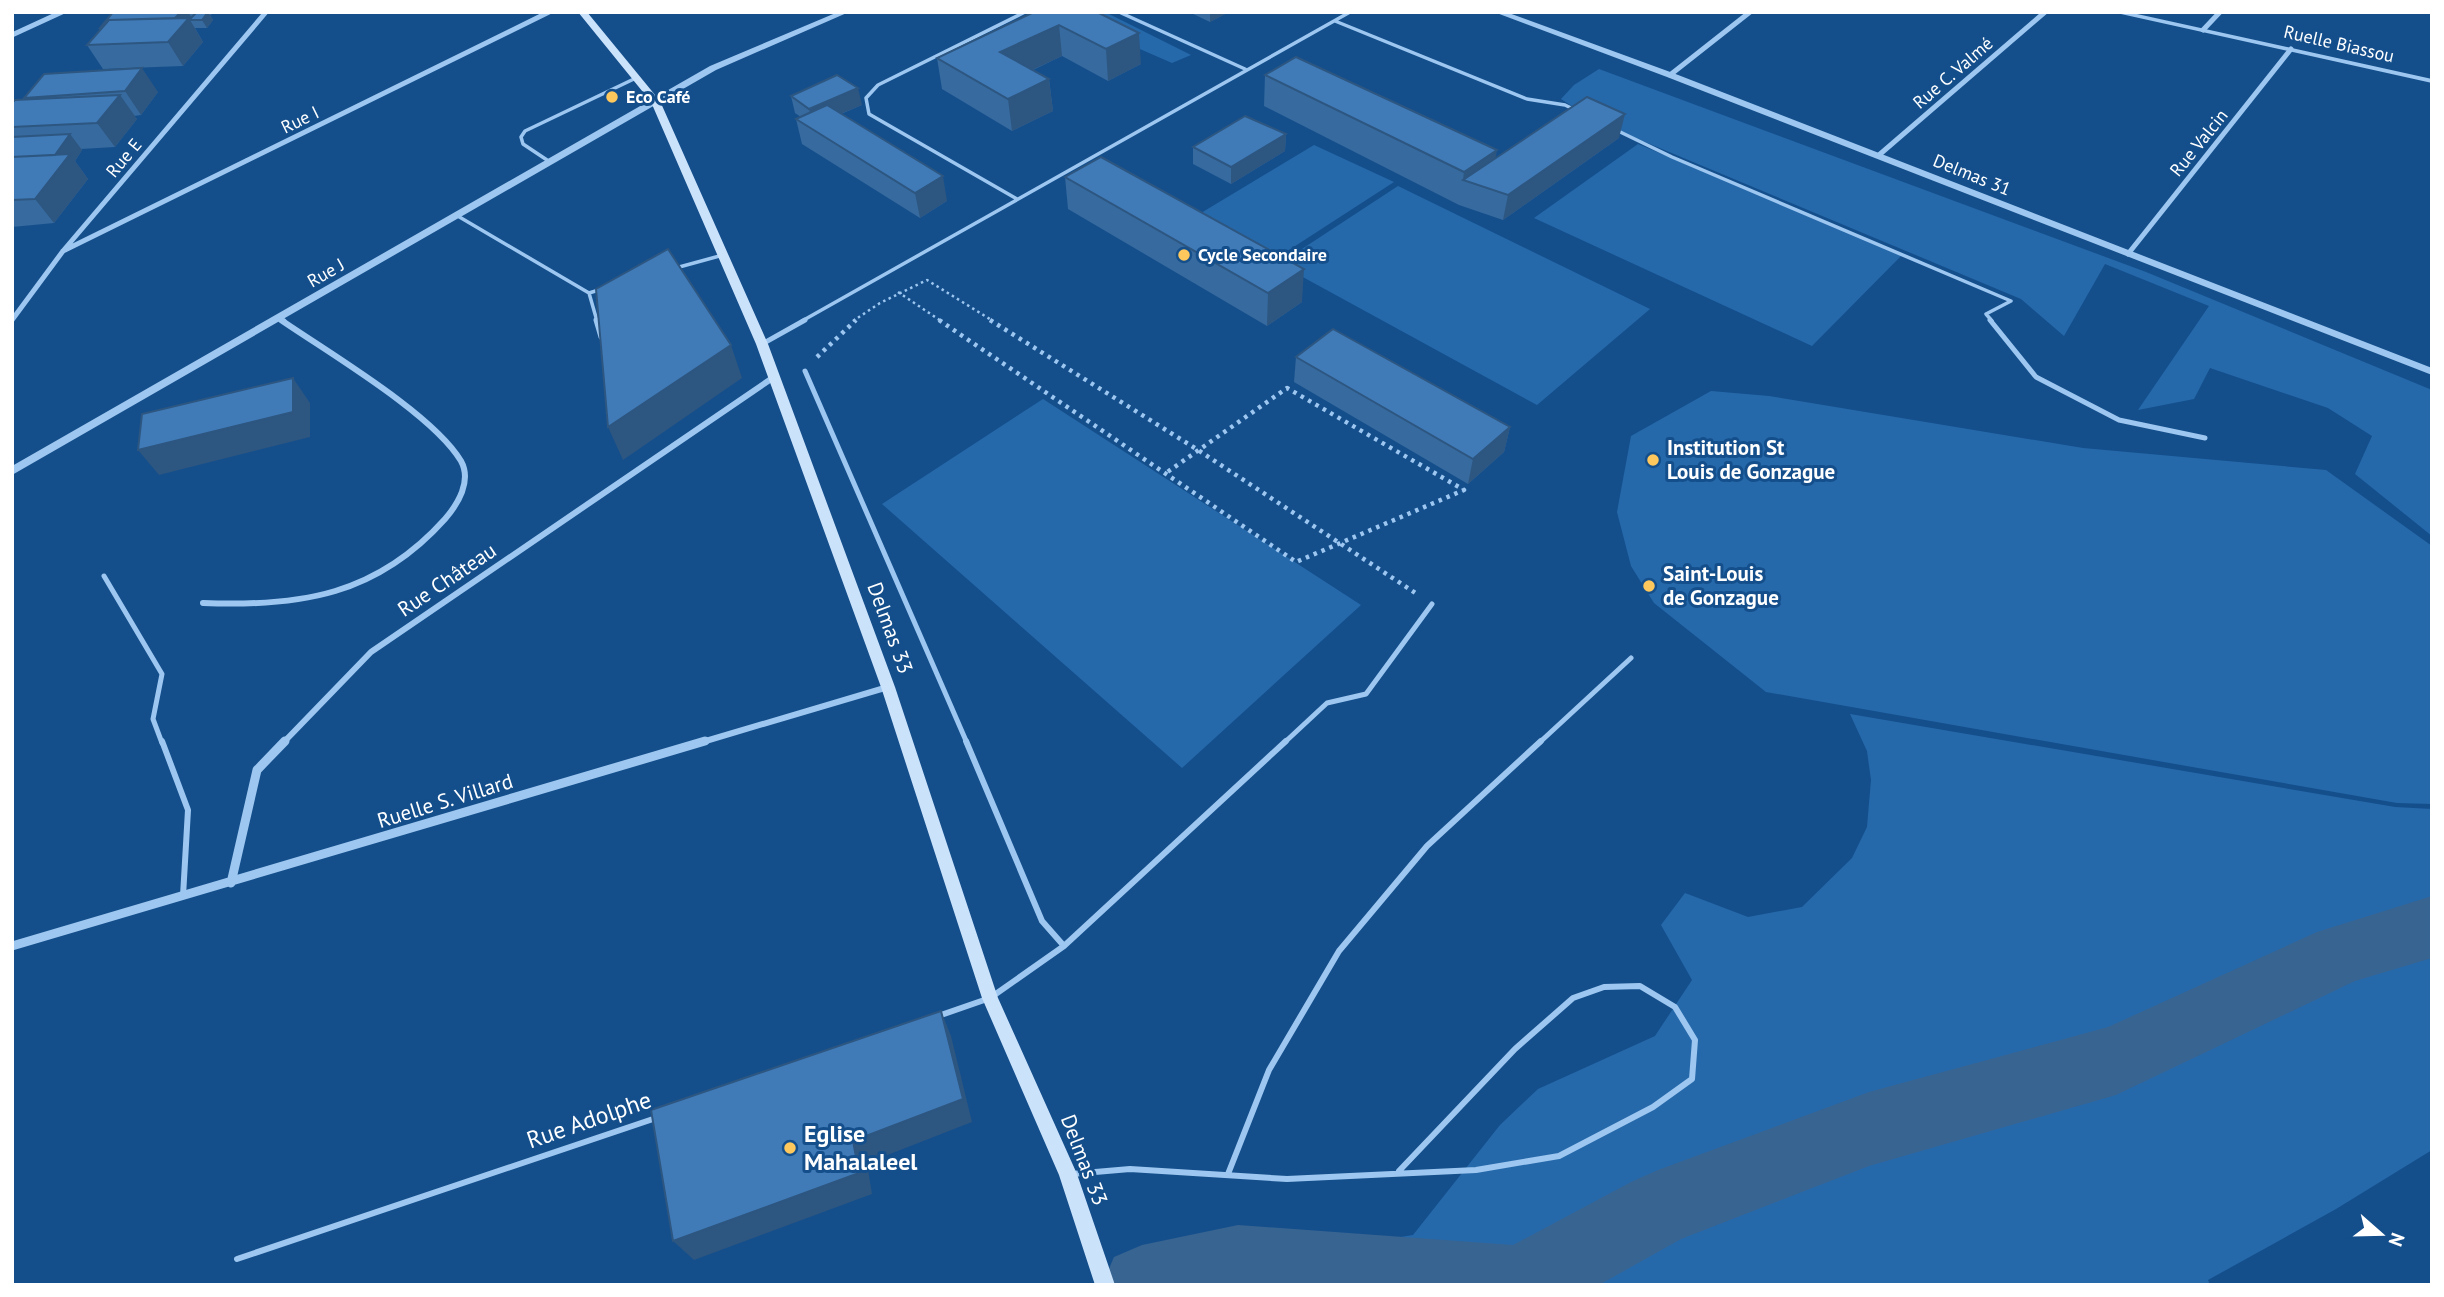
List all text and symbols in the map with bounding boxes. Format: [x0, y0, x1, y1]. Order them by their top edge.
street label: Ruelle Biassou [2282, 20, 2397, 67]
street label: Rue C. Valmé [1908, 32, 1997, 114]
place label: Eco Café [626, 85, 691, 108]
marker: Eco Café [604, 89, 620, 105]
street label: Rue I [277, 101, 323, 139]
street label: Rue Valcin [2165, 104, 2233, 181]
street label: Rue E [101, 133, 147, 182]
street label: Delmas 31 [1930, 149, 2014, 201]
place label: Cycle Secondaire [1198, 243, 1327, 266]
marker: Cycle Secondaire [1176, 247, 1192, 263]
street label: Rue J [303, 253, 349, 292]
place label: Institution St Louis de Gonzague [1667, 434, 1835, 485]
marker: Institution St Louis de Gonzague [1645, 452, 1661, 468]
street label: Rue Château [392, 537, 501, 622]
place label: Saint-Louis de Gonzague [1663, 560, 1779, 611]
street label: Delmas 33 [861, 578, 919, 677]
marker: Saint-Louis de Gonzague [1641, 578, 1657, 594]
street label: Ruelle S. Villard [374, 767, 516, 834]
street label: Rue Adolphe [522, 1084, 655, 1155]
street label: Delmas 33 [1055, 1110, 1114, 1209]
place label: Eglise Mahalaleel [804, 1118, 918, 1177]
marker: Eglise Mahalaleel [782, 1140, 798, 1156]
north arrow [2346, 1199, 2416, 1269]
text: N [2384, 1230, 2410, 1250]

